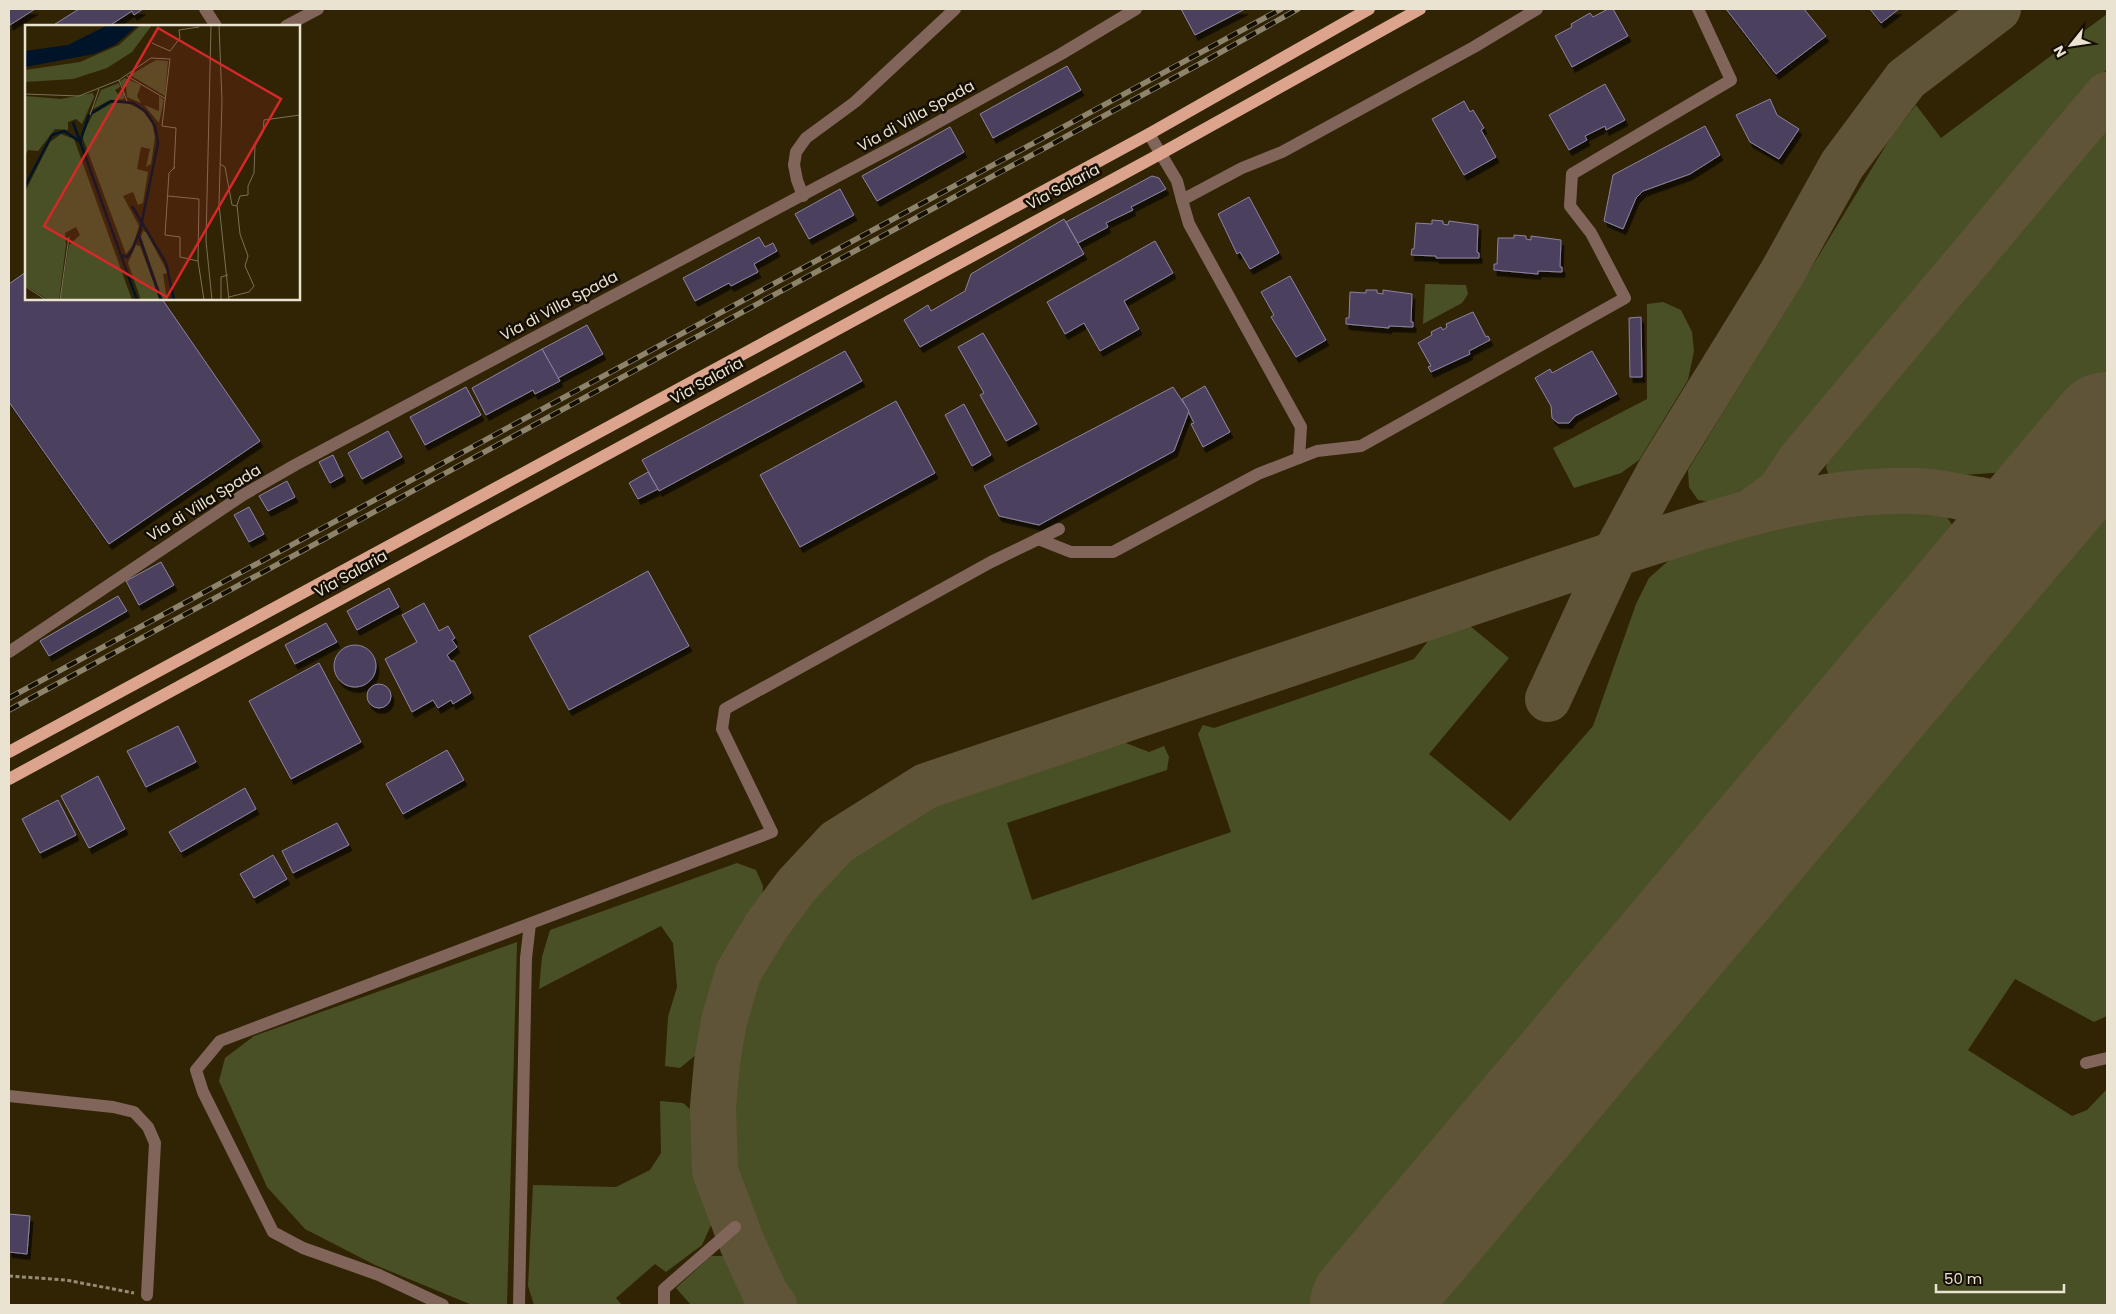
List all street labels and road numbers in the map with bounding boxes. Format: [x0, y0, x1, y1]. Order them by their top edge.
street label: Via di Villa Spada [854, 75, 978, 156]
street label: Via Salaria [1022, 158, 1103, 215]
street label: Via di Villa Spada [496, 266, 621, 345]
street label: Via Salaria [667, 352, 747, 409]
street label: Via di Villa Spada [143, 459, 265, 546]
street label: Via Salaria [311, 545, 391, 602]

